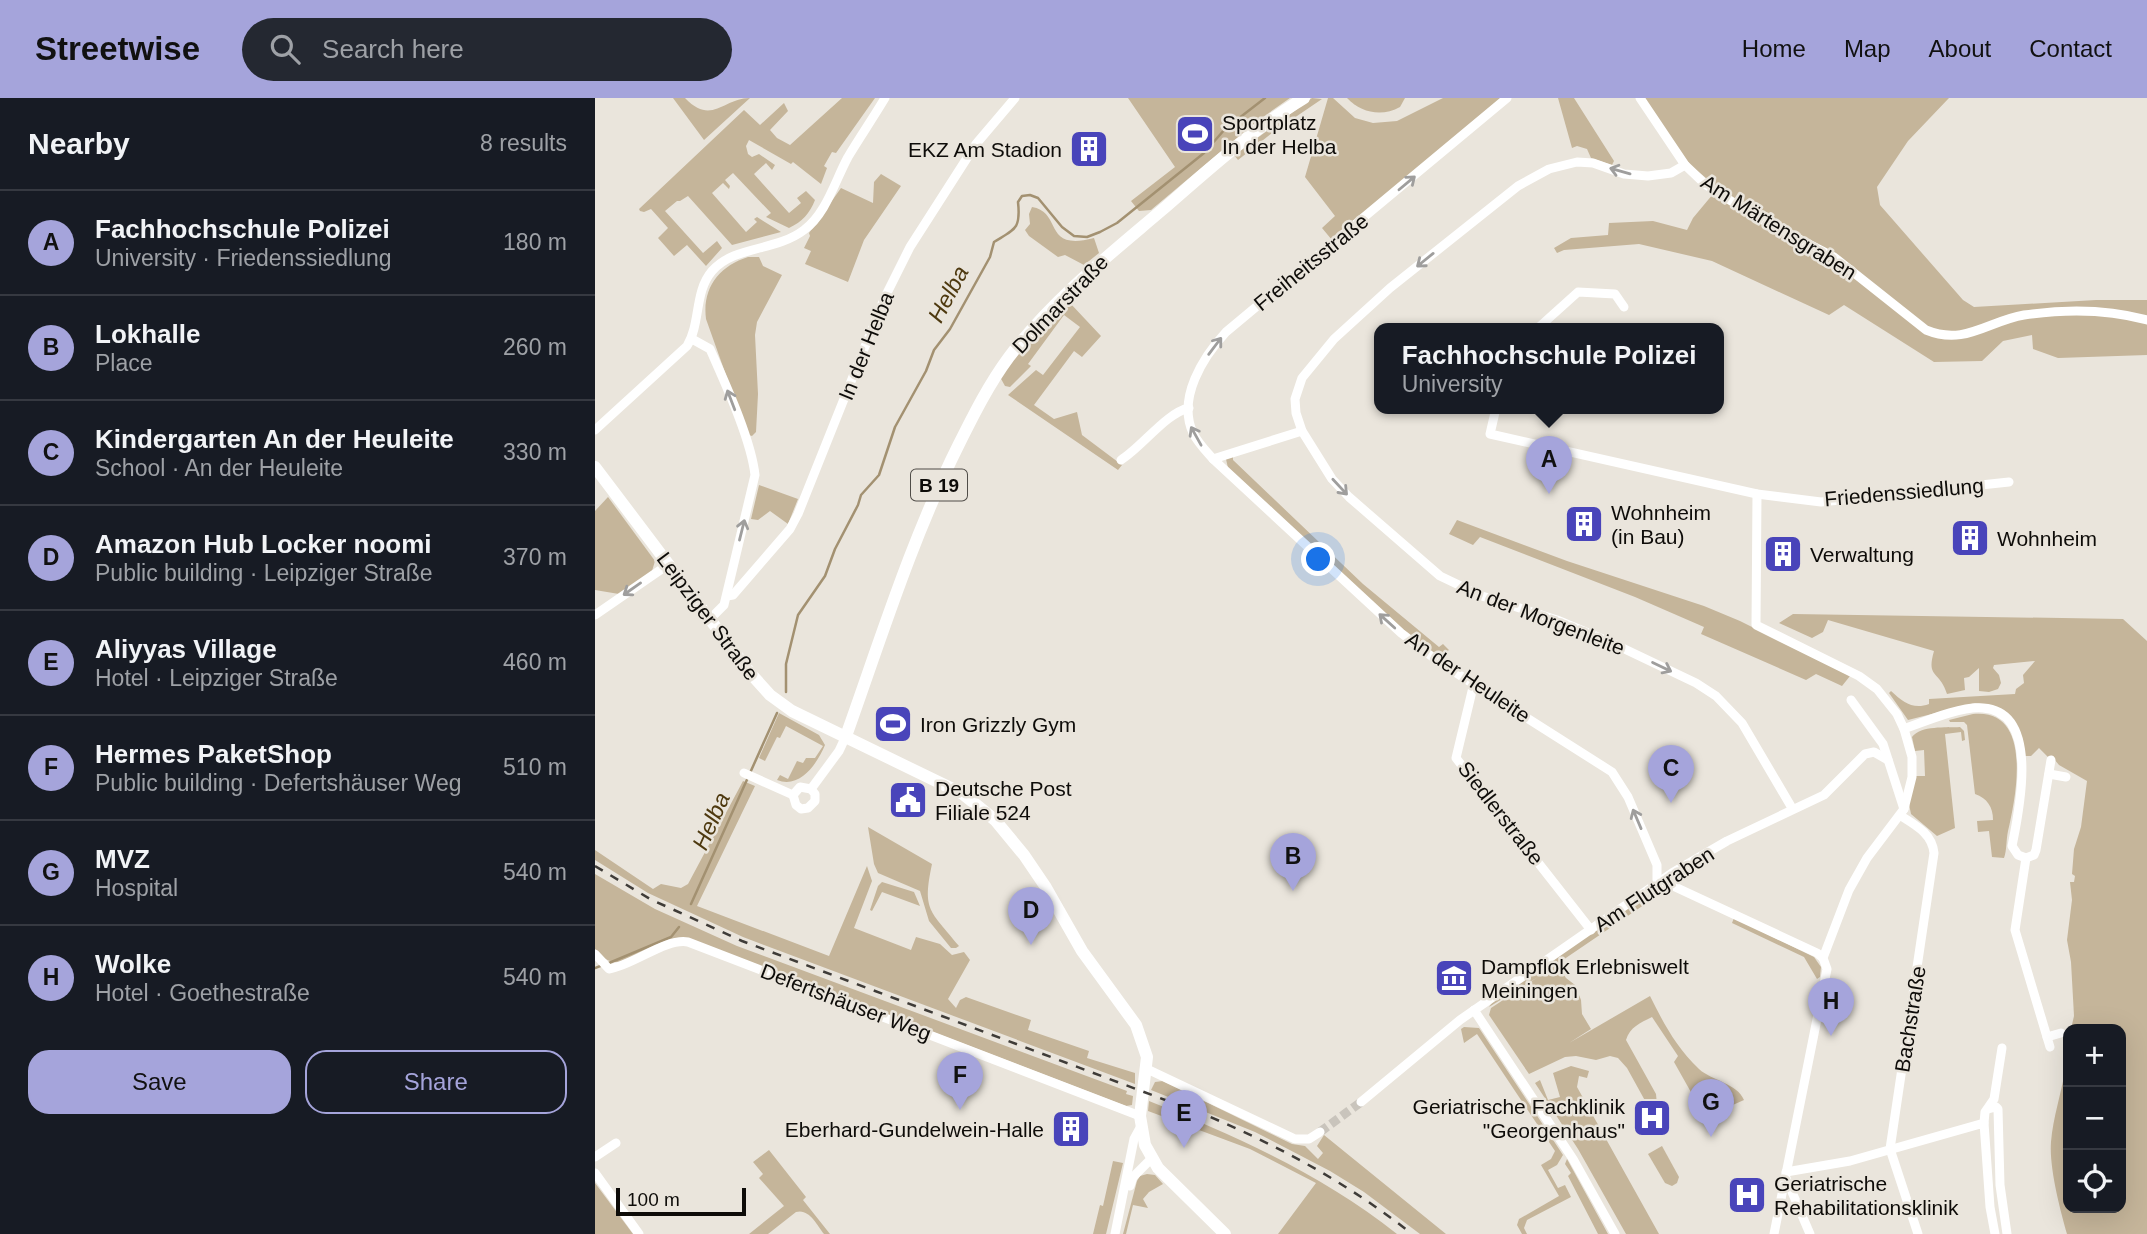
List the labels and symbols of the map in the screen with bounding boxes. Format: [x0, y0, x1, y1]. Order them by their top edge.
place label: Sportplatz In der Helba [1222, 111, 1337, 158]
sports icon: Sportplatz In der Helba [1174, 113, 1216, 155]
building icon: EKZ Am Stadion [1068, 128, 1110, 170]
place label: EKZ Am Stadion [908, 138, 1062, 161]
one-way arrow [1609, 164, 1631, 177]
street label: Am Märtensgraben [1697, 170, 1861, 284]
one-way arrow [1397, 175, 1415, 191]
street label: Freiheitsstraße [1249, 209, 1373, 315]
street label: Dolmarstraße [1008, 250, 1112, 358]
one-way arrow [1416, 252, 1434, 268]
water label: Helba [922, 261, 974, 327]
street label: In der Helba [834, 288, 898, 403]
one-way arrow [1208, 337, 1222, 356]
one-way arrow [724, 390, 736, 412]
one-way arrow [1189, 426, 1203, 446]
pin: A [1526, 436, 1572, 494]
road number: B 19 [911, 470, 967, 500]
street label: Friedenssiedlung [1823, 474, 1985, 510]
one-way arrow [1332, 478, 1348, 496]
place label: Wohnheim (in Bau) [1611, 501, 1711, 548]
building icon: Wohnheim (in Bau) [1563, 503, 1605, 545]
building icon: Wohnheim [1949, 517, 1991, 559]
one-way arrow [736, 519, 749, 542]
place label: Wohnheim [1997, 527, 2097, 550]
building icon: Verwaltung [1762, 533, 1804, 575]
your location [1301, 542, 1335, 576]
place label: Verwaltung [1810, 543, 1914, 566]
street label: Leipziger Straße [652, 548, 764, 684]
street label: An der Morgenleite [1454, 574, 1628, 660]
one-way arrow [623, 582, 642, 597]
one-way arrow [1378, 613, 1396, 629]
street label: An der Heuleite [1402, 627, 1534, 727]
one-way arrow [1651, 660, 1672, 674]
sports icon: Iron Grizzly Gym [872, 703, 914, 745]
place label: Iron Grizzly Gym [920, 713, 1076, 736]
pin: C [1648, 745, 1694, 803]
street label: Siedlerstraße [1453, 757, 1549, 869]
place label: Deutsche Post Filiale 524 [935, 777, 1072, 824]
public building icon: Deutsche Post Filiale 524 [887, 779, 929, 821]
water label: Helba [687, 788, 735, 854]
one-way arrow [1630, 809, 1643, 831]
pin: B [1270, 833, 1316, 891]
street label: Am Flutgraben [1590, 842, 1718, 936]
pin: D [1008, 887, 1054, 945]
place label: Dampflok Erlebniswelt Meiningen [1481, 955, 1689, 1002]
museum icon: Dampflok Erlebniswelt Meiningen [1433, 957, 1475, 999]
street label: Defertshäuser Weg [758, 959, 934, 1045]
street label: Bachstraße [1890, 964, 1930, 1074]
pin: H [1808, 978, 1854, 1036]
pin: F [937, 1052, 983, 1110]
pin: G [1688, 1079, 1734, 1137]
pin: E [1161, 1090, 1207, 1148]
place label: Geriatrische Fachklinik "Georgenhaus" [1413, 1095, 1625, 1142]
hospital icon: Geriatrische Fachklinik "Georgenhaus" [1631, 1097, 1673, 1139]
building icon: Eberhard-Gundelwein-Halle [1050, 1108, 1092, 1150]
place label: Eberhard-Gundelwein-Halle [785, 1118, 1044, 1141]
place label: Geriatrische Rehabilitationsklinik [1774, 1172, 1959, 1219]
hospital icon: Geriatrische Rehabilitationsklinik [1726, 1174, 1768, 1216]
scale bar [616, 1185, 745, 1217]

